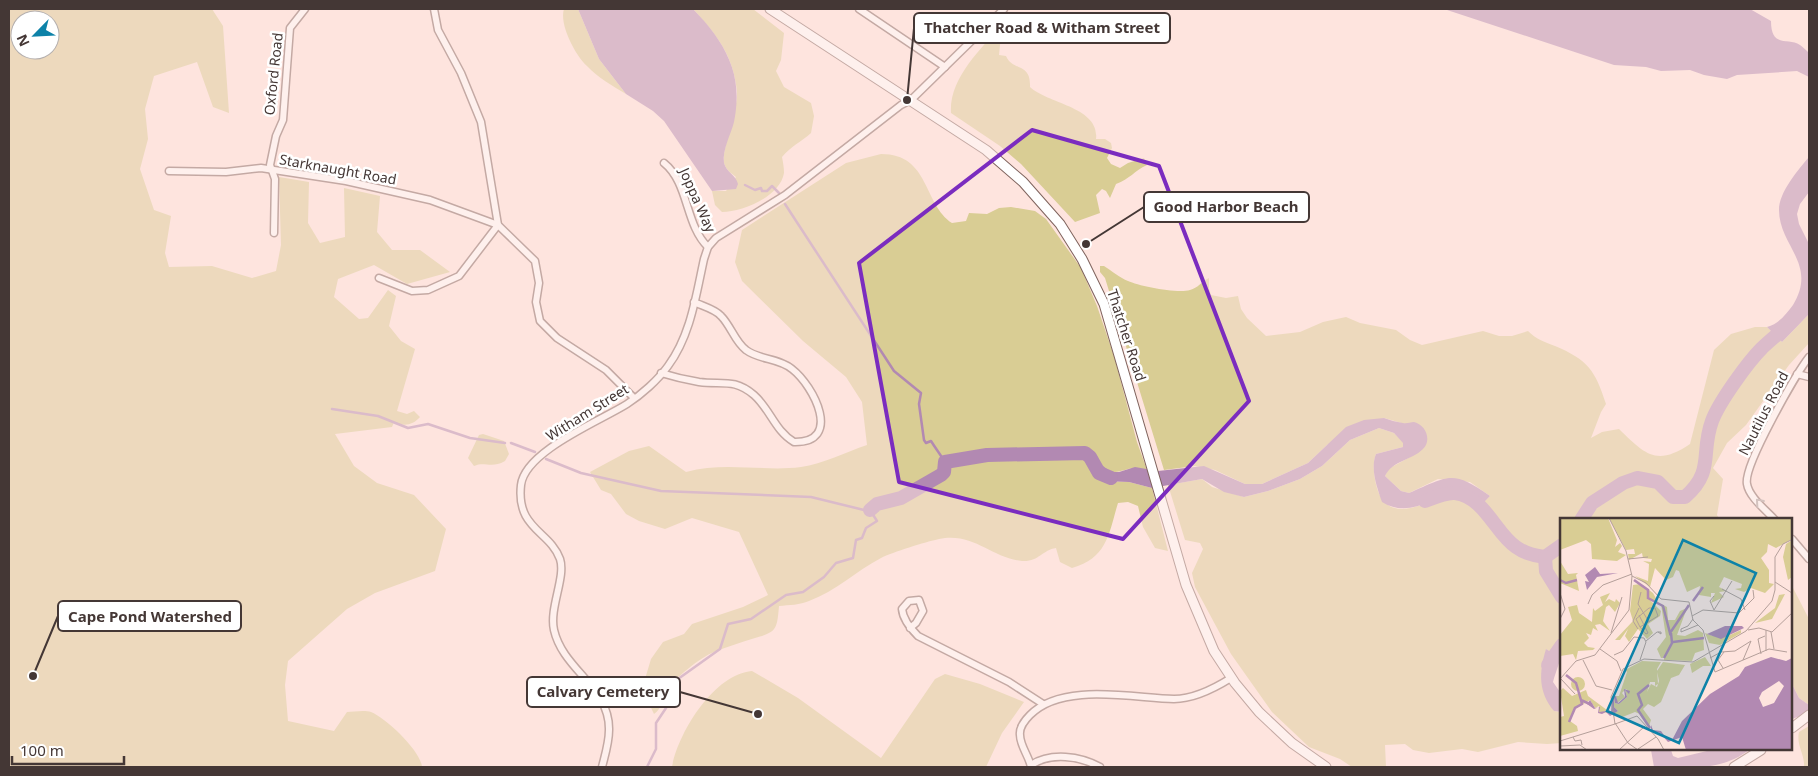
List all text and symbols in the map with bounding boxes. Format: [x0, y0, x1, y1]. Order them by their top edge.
north arrow [10, 10, 60, 60]
callout: Thatcher Road & Witham Street [914, 13, 1170, 43]
text: Thatcher Road & Witham Street [924, 17, 1161, 37]
text: N [12, 31, 34, 50]
street label: Oxford Road [259, 32, 287, 116]
street label: Starknaught Road [278, 149, 398, 189]
street label: Joppa Way [675, 163, 721, 236]
callout: Good Harbor Beach [1144, 192, 1309, 222]
text: Good Harbor Beach [1153, 196, 1299, 216]
street label: Thatcher Road [1103, 287, 1151, 383]
street label: Nautilus Road [1734, 368, 1792, 458]
street label: Witham Street [542, 379, 632, 445]
one-way arrow [1756, 499, 1765, 508]
inset map [1560, 518, 1793, 751]
callout: Cape Pond Watershed [58, 601, 241, 631]
text: Cape Pond Watershed [68, 606, 232, 626]
callout: Calvary Cemetery [527, 677, 680, 707]
text: Calvary Cemetery [537, 681, 670, 701]
scale bar [12, 734, 125, 766]
text: 100 m [20, 740, 64, 760]

